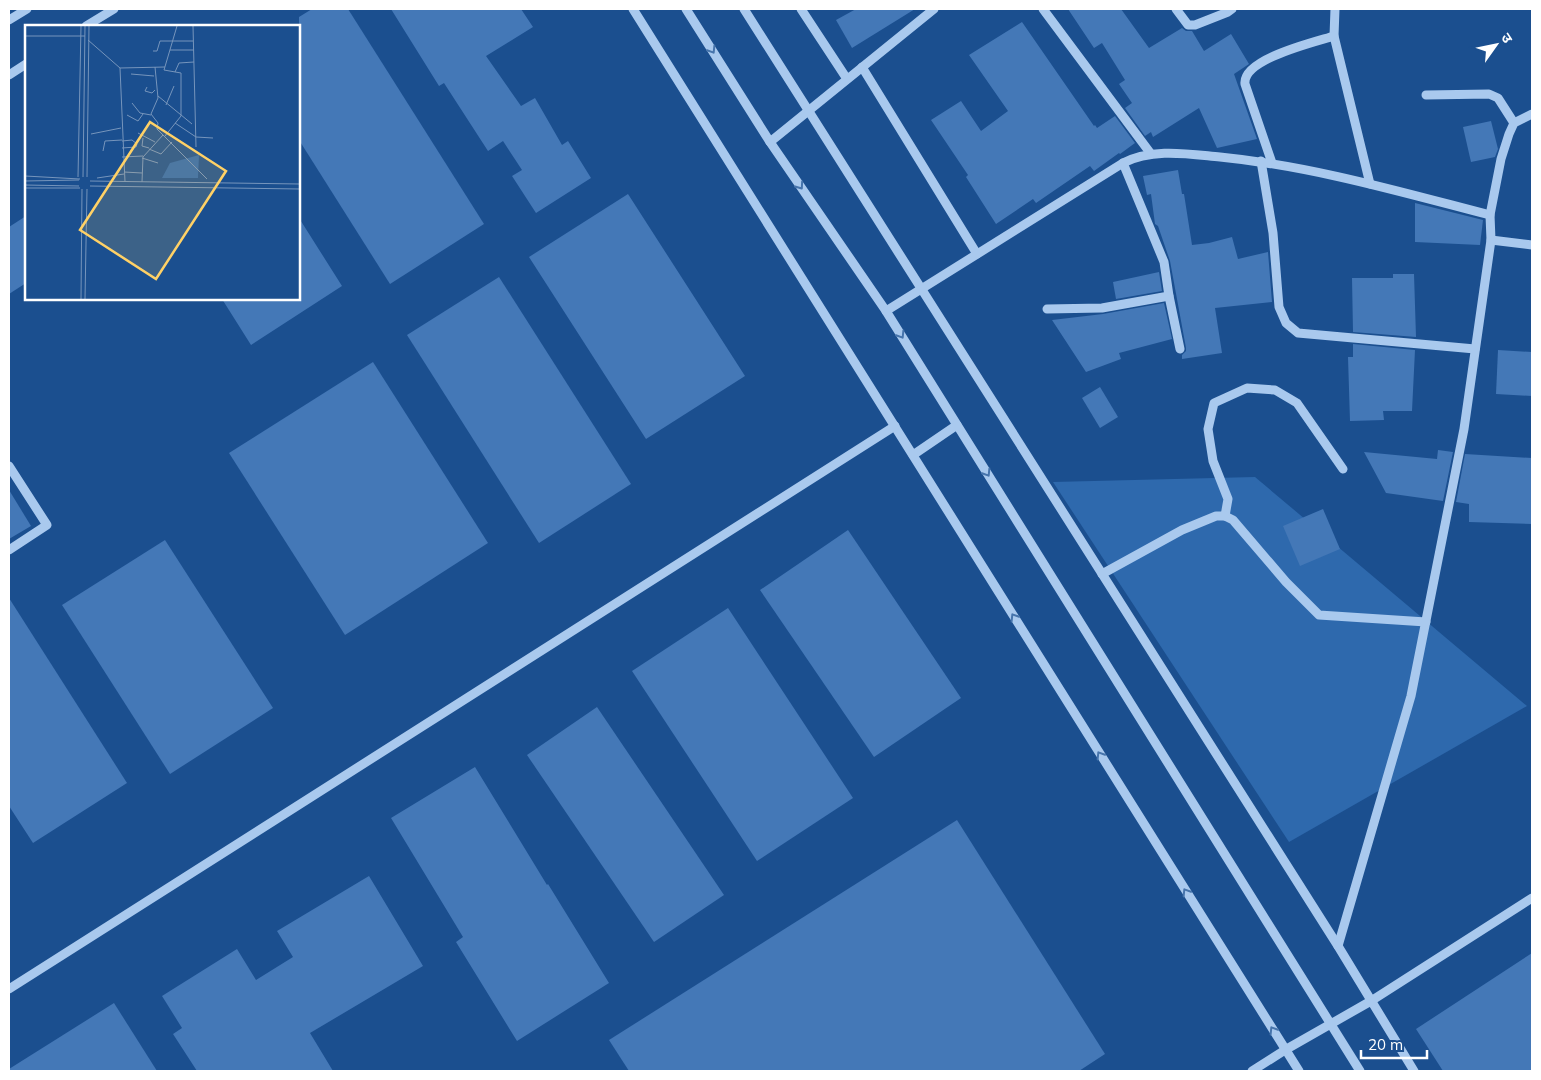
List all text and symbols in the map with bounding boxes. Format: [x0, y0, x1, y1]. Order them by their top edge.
north arrow [1471, 20, 1521, 70]
inset map [25, 25, 300, 300]
text: उ [1497, 30, 1517, 47]
one-way arrow [705, 45, 715, 54]
one-way arrow [794, 180, 803, 190]
one-way arrow [895, 330, 905, 339]
one-way arrow [981, 468, 991, 477]
one-way arrow [1011, 613, 1020, 622]
one-way arrow [1097, 751, 1107, 760]
one-way arrow [1183, 889, 1193, 898]
one-way arrow [1269, 1026, 1279, 1035]
scale bar [1361, 1028, 1427, 1060]
text: 20 m [1368, 1035, 1403, 1054]

